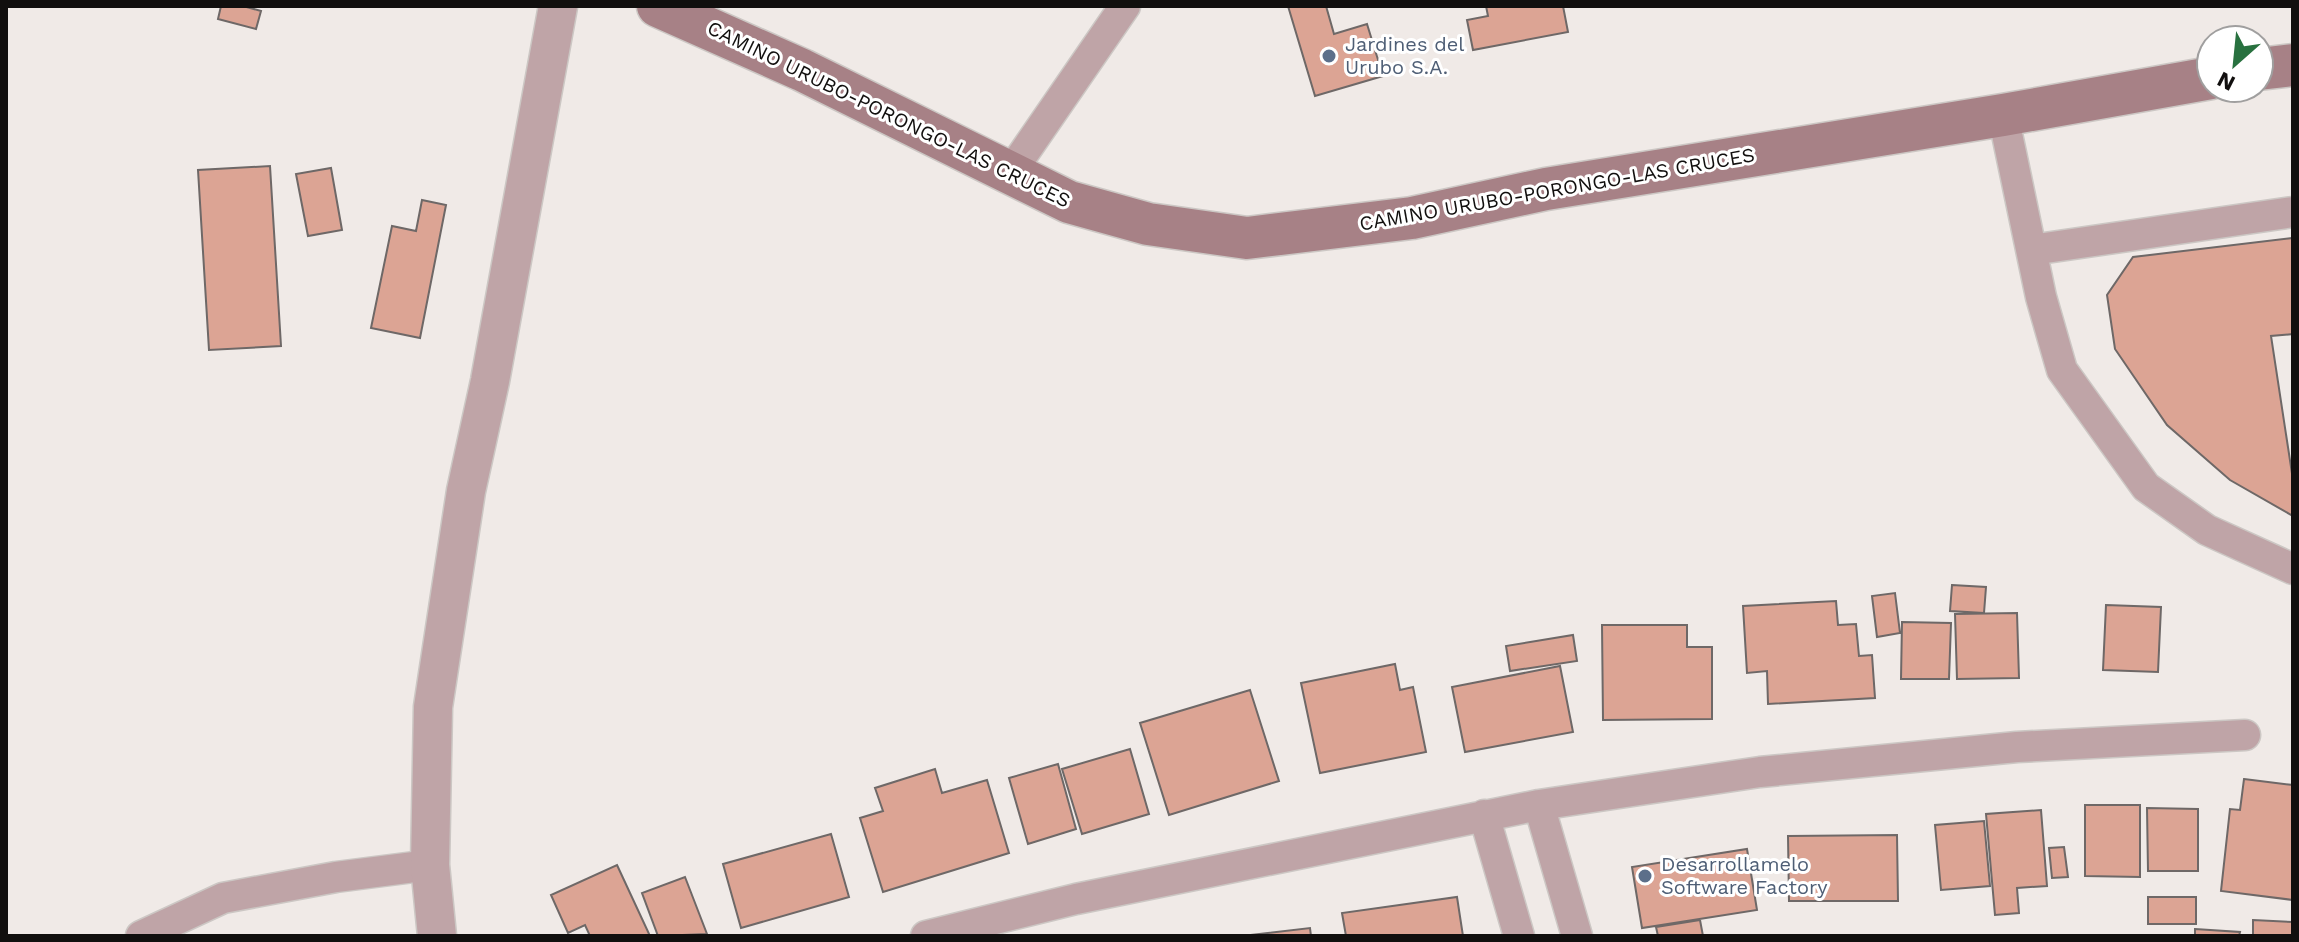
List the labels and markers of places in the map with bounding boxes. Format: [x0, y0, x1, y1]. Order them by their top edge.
place label: Jardines del Urubo S.A. [1345, 32, 1464, 79]
marker: Jardines del Urubo S.A. [1320, 47, 1338, 65]
place label: Desarrollamelo Software Factory [1661, 852, 1828, 899]
marker: Desarrollamelo Software Factory [1636, 867, 1654, 885]

